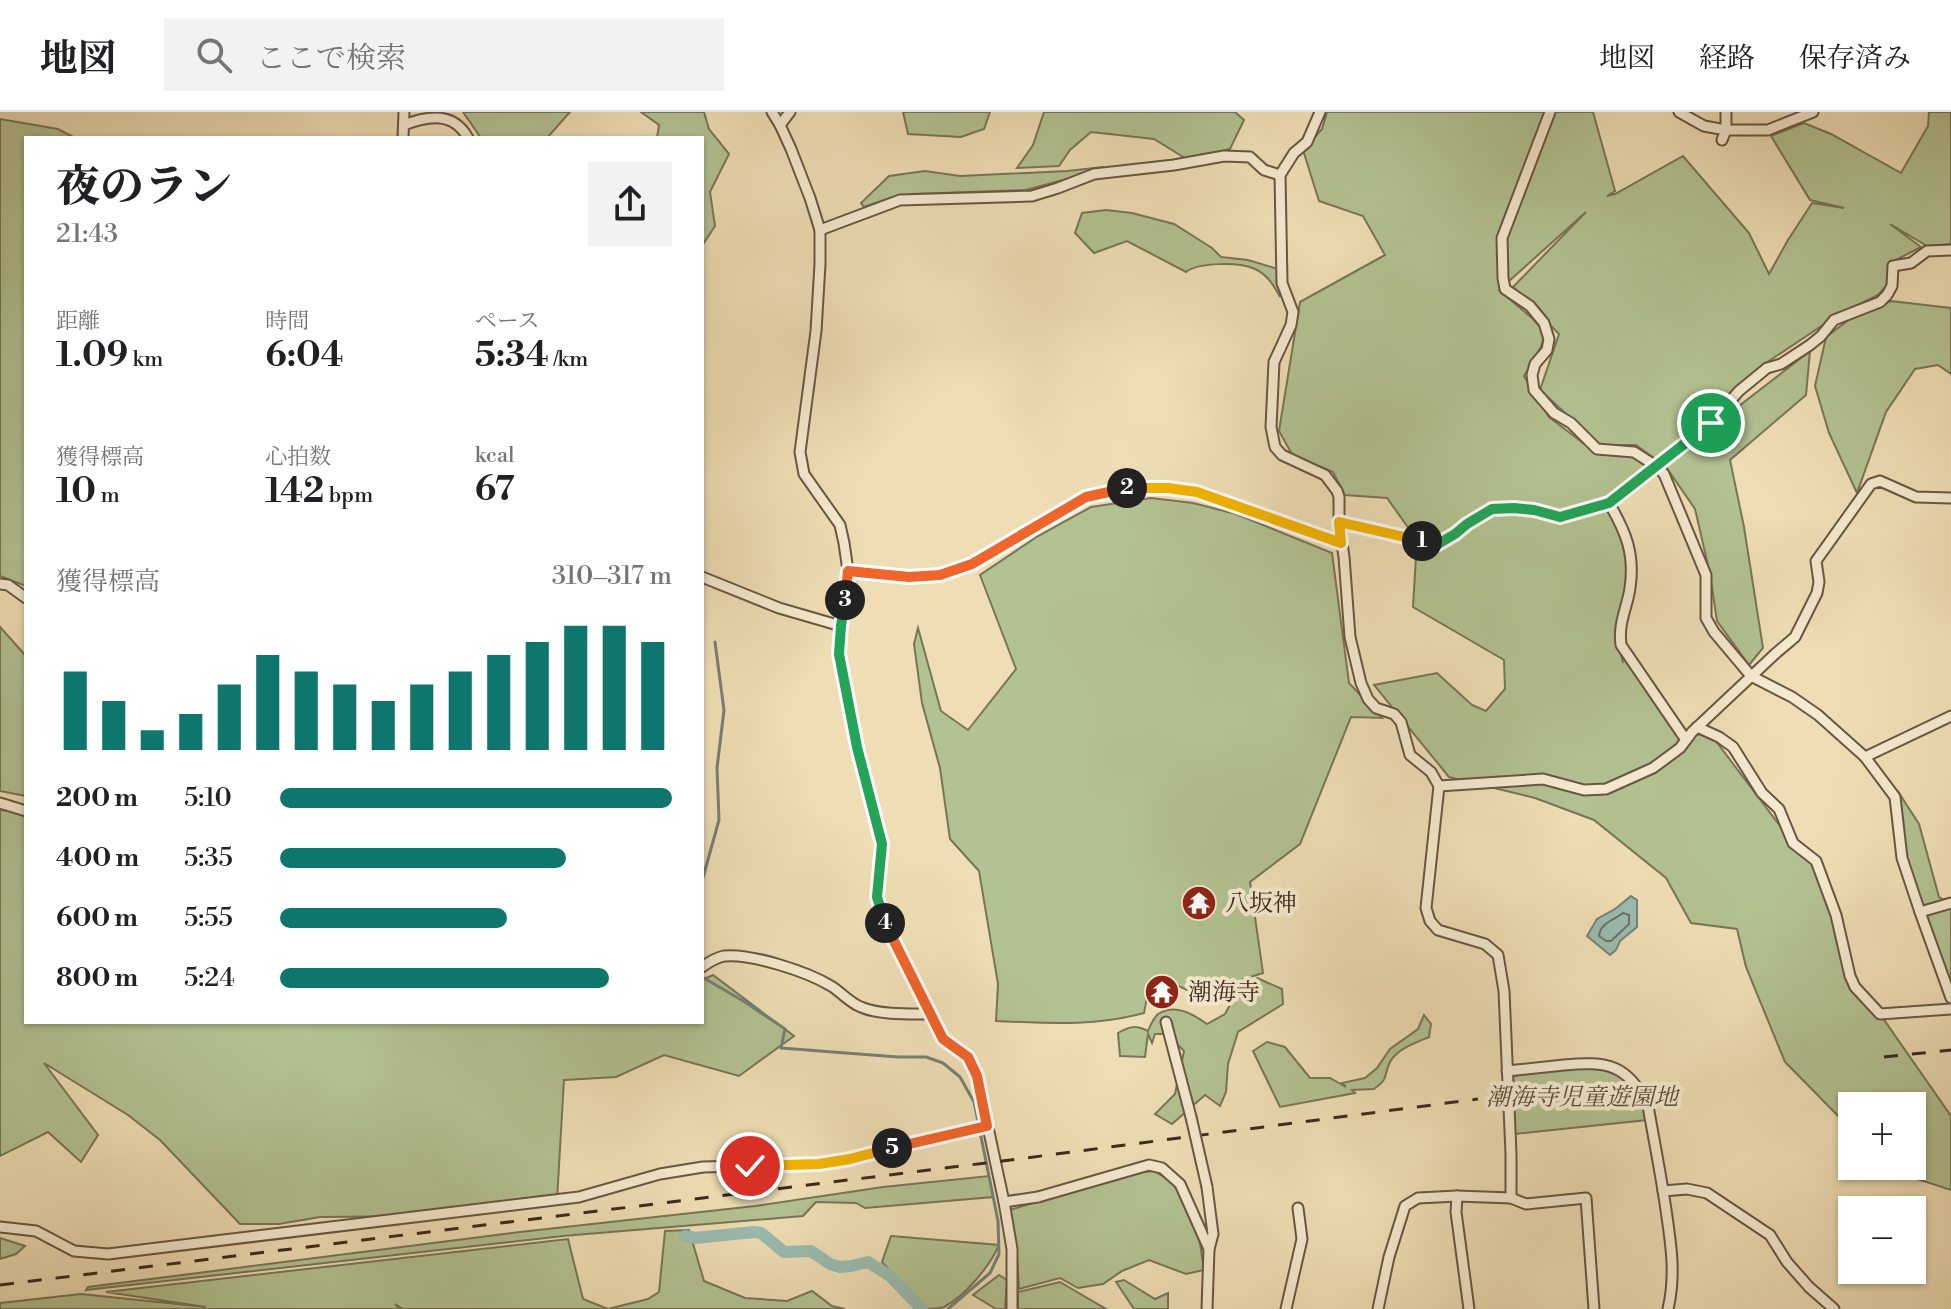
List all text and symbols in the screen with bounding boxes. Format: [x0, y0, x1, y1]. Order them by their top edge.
search box [164, 19, 724, 91]
icon: search [192, 33, 236, 77]
text: 地図 [40, 36, 116, 83]
text: ここで検索 [256, 40, 406, 78]
text: 地図 [1599, 41, 1655, 76]
text: 経路 [1699, 41, 1755, 76]
text: 保存済み [1799, 41, 1911, 76]
text: 夜のラン [56, 160, 232, 215]
button: share [588, 162, 672, 246]
text: 21:43 [56, 218, 118, 250]
text: 距離 [56, 308, 100, 335]
text: 時間 [265, 308, 309, 335]
text: ペース [475, 308, 540, 335]
text: 1.09 [56, 335, 128, 377]
text: 6:04 [265, 335, 344, 377]
text: 5:34 [475, 335, 549, 377]
text: km [128, 346, 163, 373]
text: /km [549, 346, 588, 373]
pin [1677, 389, 1745, 457]
icon: arrive [1689, 401, 1733, 445]
text: kcal [475, 442, 515, 469]
text: 獲得標高 [56, 444, 144, 471]
text: 心拍数 [265, 444, 331, 471]
pin: 2 [1107, 468, 1147, 508]
text: 67 [475, 469, 515, 511]
text: 10 [56, 471, 96, 513]
text: 142 [265, 471, 324, 513]
text: 2 [1120, 474, 1134, 501]
text: m [96, 482, 120, 509]
text: bpm [324, 482, 373, 509]
pin: 1 [1402, 521, 1442, 561]
text: 1 [1417, 527, 1427, 554]
text: 310–317 m [552, 560, 672, 592]
text: 獲得標高 [56, 566, 160, 598]
pin: 3 [825, 580, 865, 620]
text: 3 [838, 586, 852, 613]
text: 200 m [56, 782, 138, 814]
text: 5:10 [184, 782, 232, 814]
text: 400 m [56, 842, 139, 874]
text: 5:35 [184, 842, 233, 874]
temple icon: 八坂神 [1180, 884, 1218, 922]
place label: 八坂神 [1225, 889, 1297, 919]
text: 600 m [56, 902, 138, 934]
text: 5:55 [184, 902, 233, 934]
pin: 4 [865, 903, 905, 943]
text: 4 [878, 909, 892, 936]
text: 800 m [56, 962, 138, 994]
text: 5:24 [184, 962, 235, 994]
temple icon: 潮海寺 [1143, 973, 1181, 1011]
place label: 潮海寺 [1188, 978, 1260, 1008]
park label: 潮海寺児童遊園地 [1486, 1083, 1681, 1113]
map controls [1838, 1092, 1926, 1284]
button: + [1838, 1092, 1926, 1180]
pin: 5 [872, 1128, 912, 1168]
pin [716, 1132, 784, 1200]
text: 5 [885, 1134, 899, 1161]
icon: check [728, 1144, 772, 1188]
button: − [1838, 1196, 1926, 1284]

